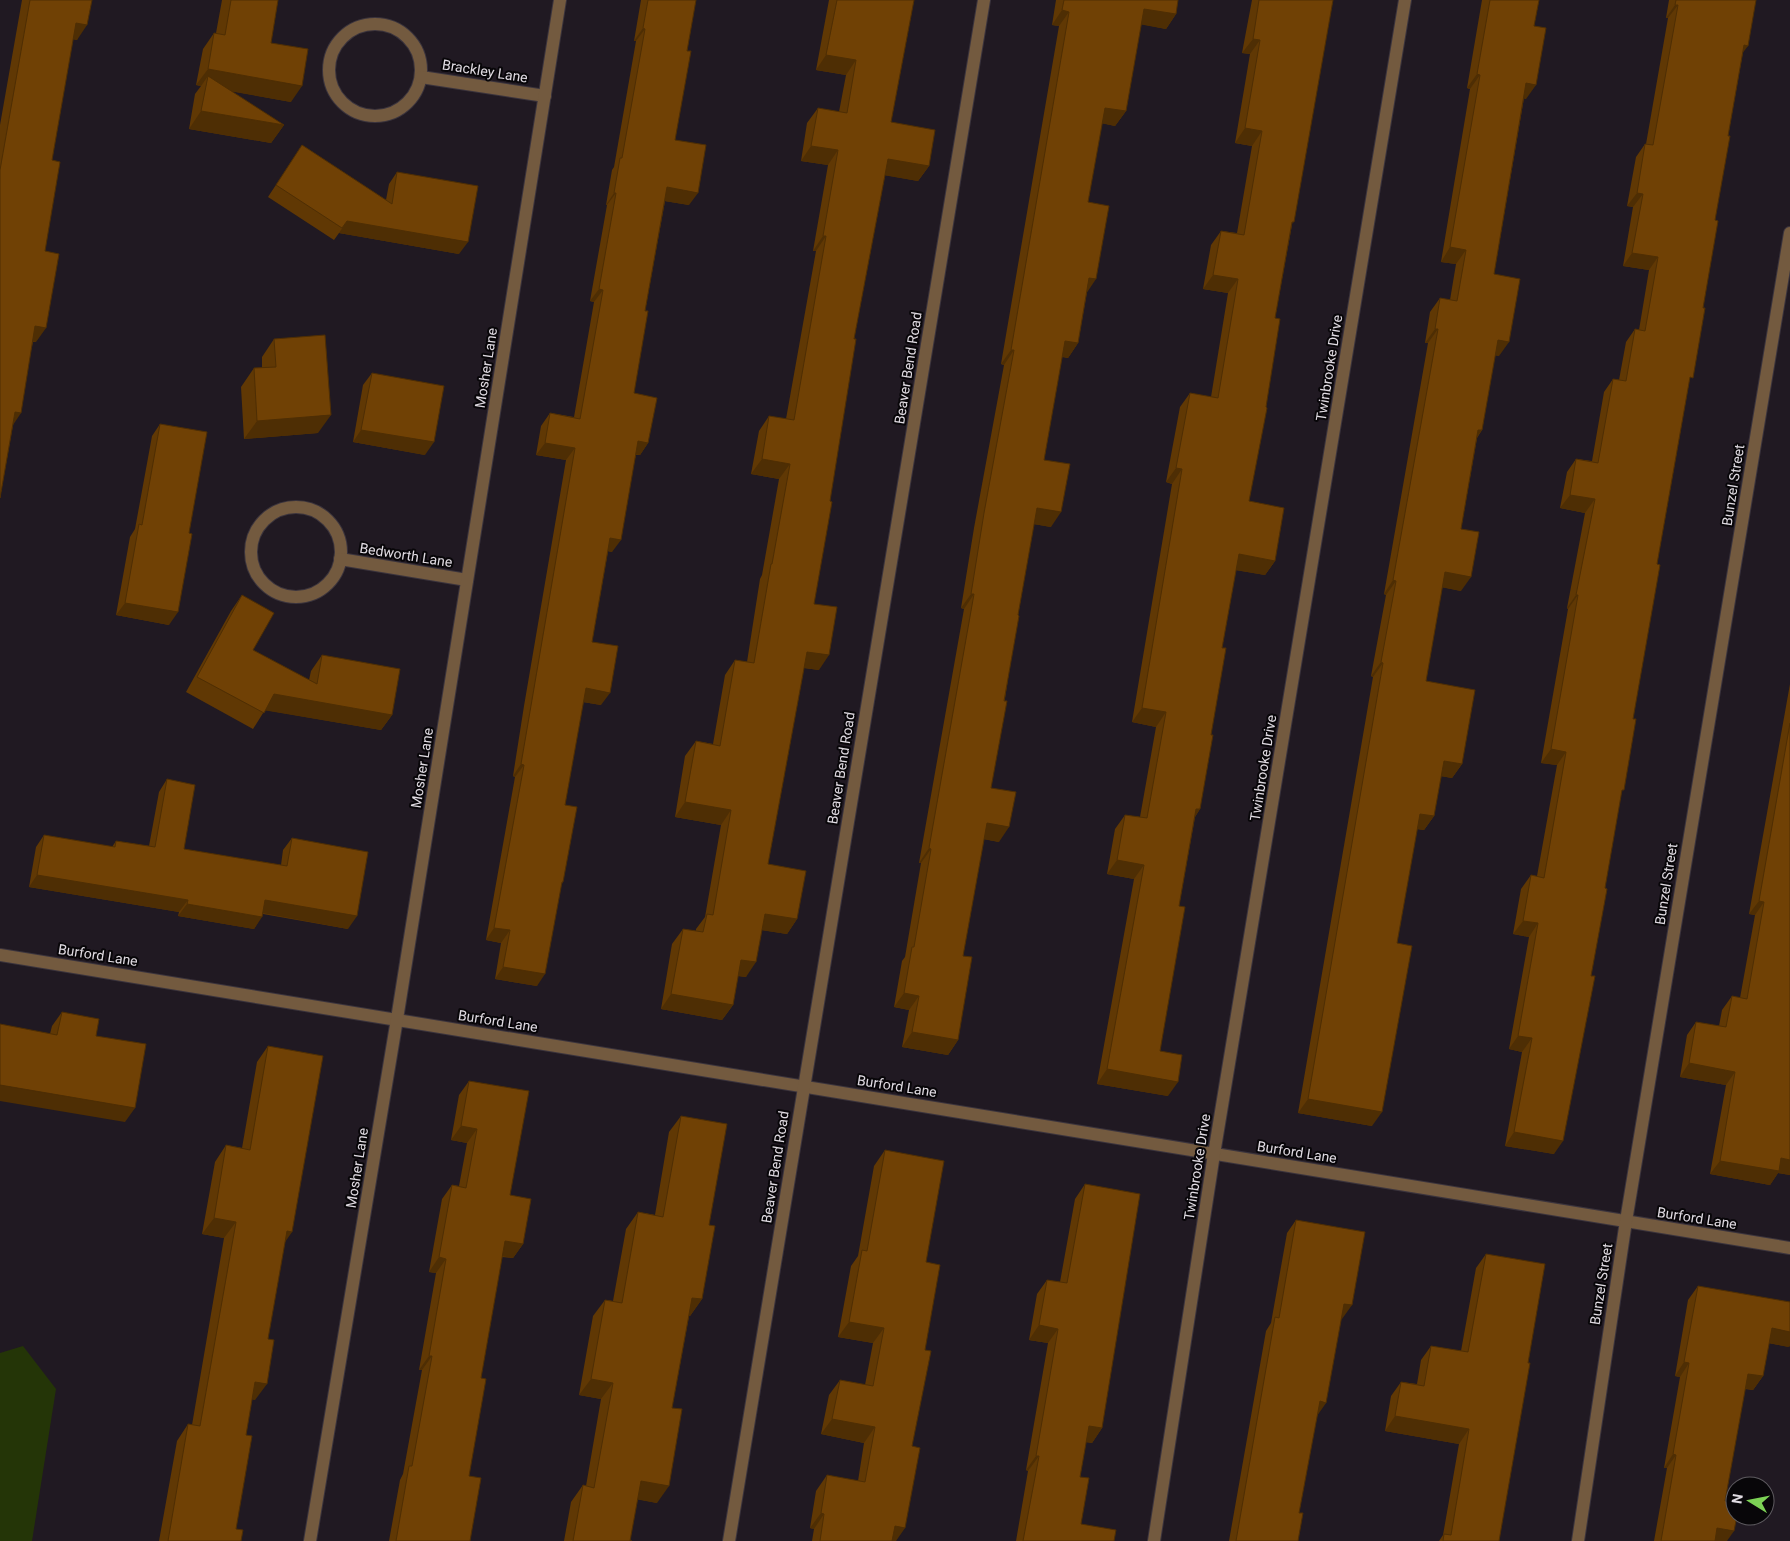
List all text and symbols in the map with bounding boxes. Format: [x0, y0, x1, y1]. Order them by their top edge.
street label: Brackley Lane [441, 56, 529, 86]
street label: Beaver Bend Road [891, 311, 925, 425]
street label: Twinbrooke Drive [1313, 314, 1345, 422]
street label: Mosher Lane [472, 327, 500, 409]
street label: Bunzel Street [1719, 443, 1747, 527]
street label: Bedworth Lane [358, 540, 454, 570]
street label: Beaver Bend Road [824, 711, 858, 825]
street label: Twinbrooke Drive [1247, 714, 1279, 822]
street label: Mosher Lane [408, 727, 436, 809]
street label: Bunzel Street [1652, 842, 1680, 926]
street label: Burford Lane [57, 941, 139, 969]
street label: Burford Lane [457, 1007, 539, 1035]
street label: Burford Lane [856, 1072, 938, 1100]
street label: Beaver Bend Road [758, 1110, 792, 1224]
street label: Twinbrooke Drive [1181, 1113, 1213, 1221]
street label: Mosher Lane [343, 1127, 371, 1209]
street label: Burford Lane [1256, 1138, 1338, 1166]
street label: Burford Lane [1656, 1204, 1738, 1232]
street label: Bunzel Street [1587, 1242, 1615, 1326]
north arrow [1725, 1476, 1775, 1526]
text: N [1728, 1492, 1746, 1505]

